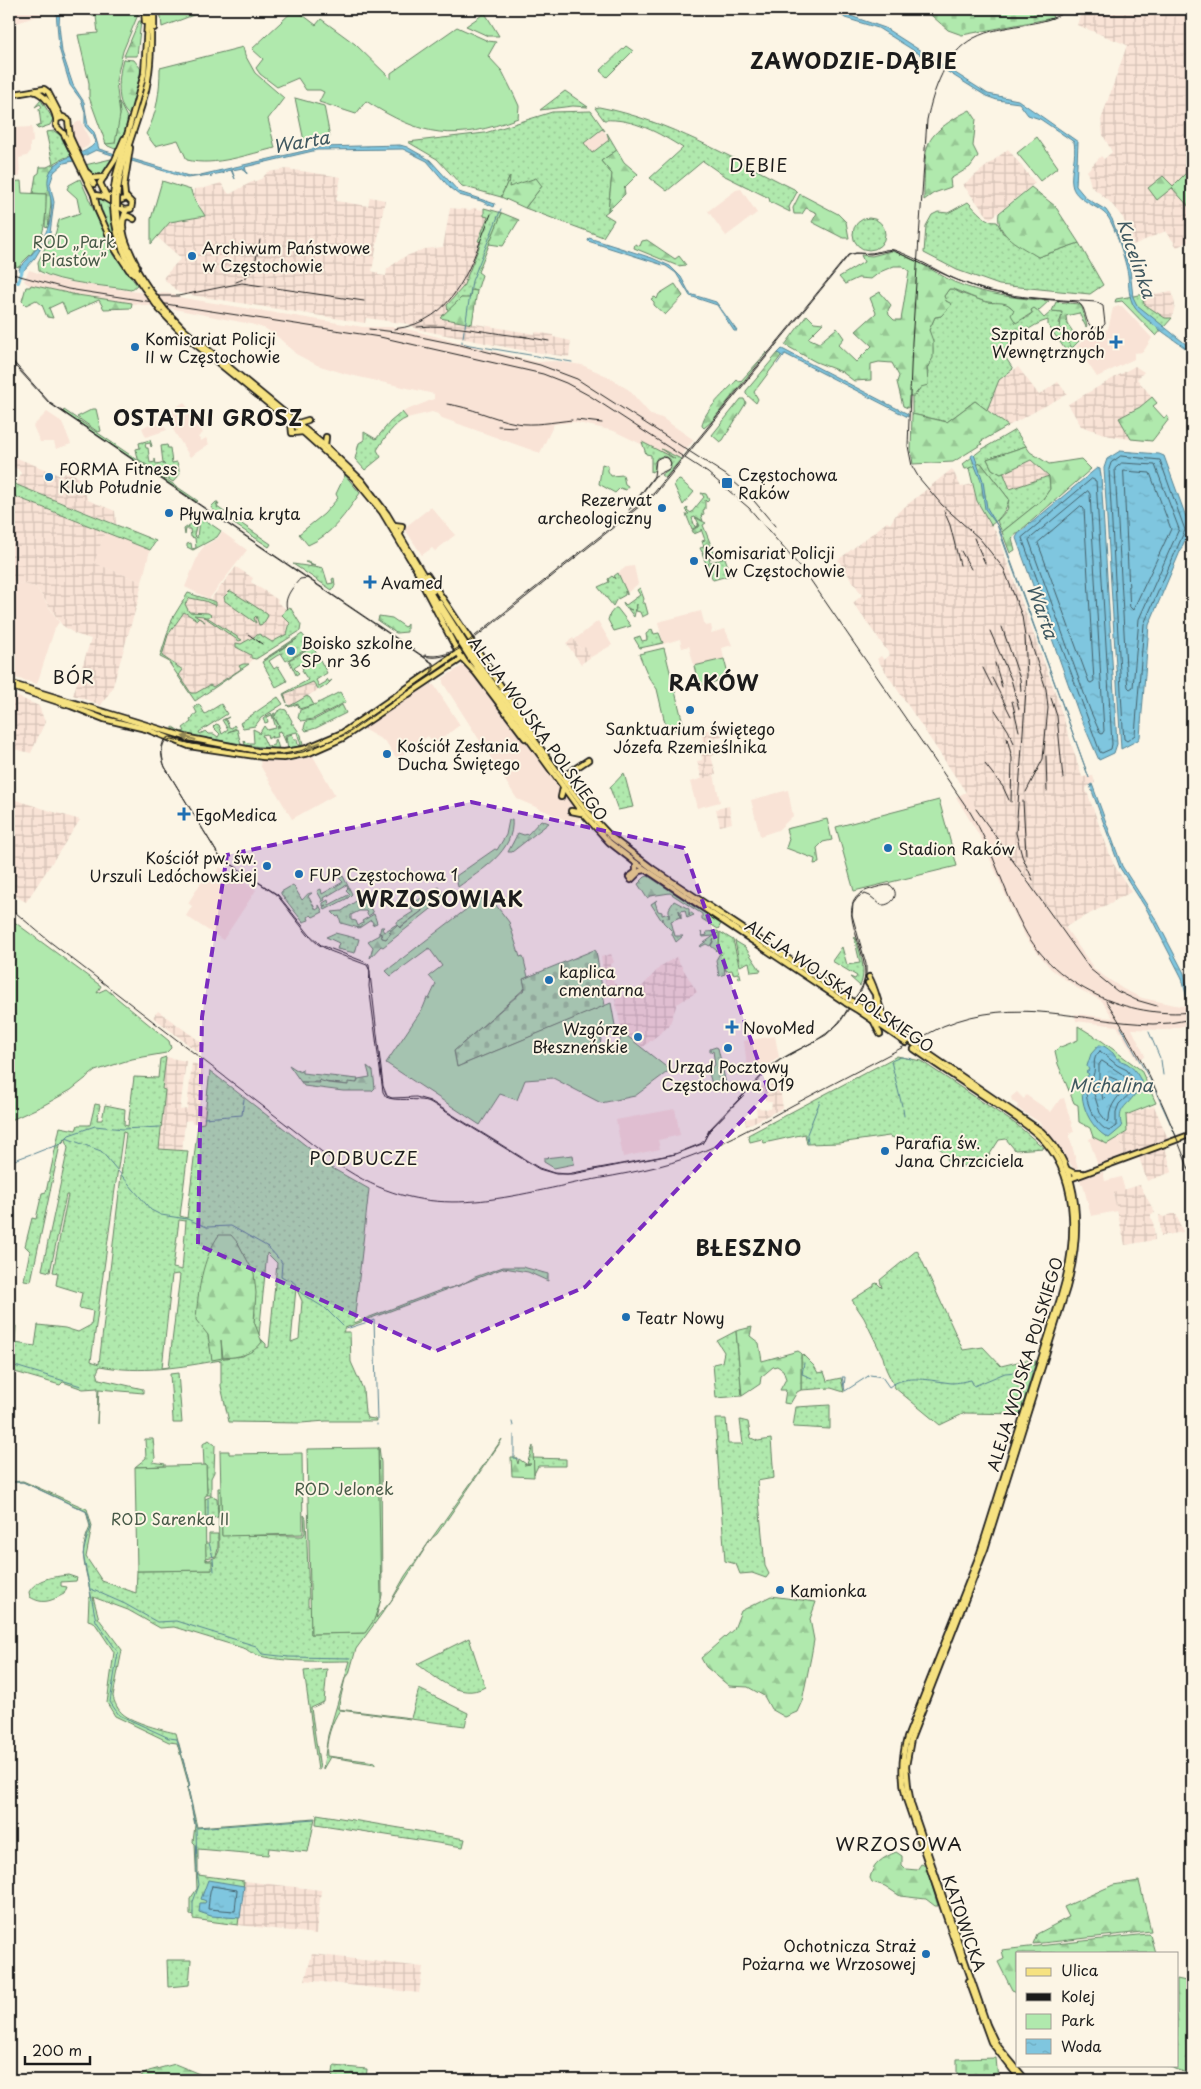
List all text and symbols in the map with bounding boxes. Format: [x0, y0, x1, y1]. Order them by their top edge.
district label: ZAWODZIE-DĄBIE [750, 44, 958, 76]
water label: Warta [271, 123, 332, 159]
district label: DĘBIE [729, 151, 789, 178]
water label: Kucelinka [1111, 215, 1163, 302]
park label: ROD „Park Piastów” [33, 229, 116, 271]
place label: Archiwum Państwowe w Częstochowie [202, 235, 370, 277]
marker: Archiwum Państwowe w Częstochowie [186, 250, 198, 262]
place label: Szpital Chorób Wewnętrznych [990, 321, 1105, 363]
place label: Komisariat Policji II w Częstochowie [145, 326, 280, 368]
marker: Szpital Chorób Wewnętrznych [1109, 335, 1123, 349]
marker: Komisariat Policji II w Częstochowie [129, 341, 141, 353]
district label: OSTATNI GROSZ [113, 401, 303, 433]
place label: FORMA Fitness Klub Południe [59, 456, 177, 498]
place label: Częstochowa Raków [738, 462, 837, 504]
marker: FORMA Fitness Klub Południe [43, 471, 55, 483]
marker: Częstochowa Raków [720, 476, 734, 490]
place label: Rezerwat archeologiczny [538, 487, 652, 529]
place label: Pływalnia kryta [179, 501, 300, 525]
marker: Rezerwat archeologiczny [656, 502, 668, 514]
marker: Pływalnia kryta [163, 507, 175, 519]
place label: Komisariat Policji VI w Częstochowie [704, 540, 845, 582]
marker: Komisariat Policji VI w Częstochowie [688, 555, 700, 567]
place label: Avamed [381, 570, 443, 594]
marker: Avamed [363, 575, 377, 589]
water label: Warta [1021, 580, 1066, 643]
place label: Boisko szkolne SP nr 36 [301, 630, 413, 672]
street label: ALEJA WOJSKA POLSKIEGO [464, 631, 614, 825]
marker: Boisko szkolne SP nr 36 [285, 645, 297, 657]
district label: BÓR [53, 663, 95, 690]
district label: RAKÓW [669, 666, 759, 698]
marker: Sanktuarium świętego Józefa Rzemieślnika [684, 704, 696, 716]
place label: Sanktuarium świętego Józefa Rzemieślnika [605, 716, 775, 758]
place label: Kościół Zesłania Ducha Świętego [397, 733, 520, 775]
one-way arrow [181, 734, 196, 742]
one-way arrow [307, 741, 321, 749]
marker: Kościół Zesłania Ducha Świętego [381, 748, 393, 760]
place label: EgoMedica [195, 802, 277, 826]
marker: EgoMedica [177, 807, 191, 821]
place label: Stadion Raków [898, 836, 1015, 860]
marker: Stadion Raków [882, 842, 894, 854]
place label: Kościół pw. św. Urszuli Ledóchowskiej [89, 845, 257, 887]
marker: Kościół pw. św. Urszuli Ledóchowskiej [261, 860, 273, 872]
place label: FUP Częstochowa 1 [309, 862, 458, 886]
marker: FUP Częstochowa 1 [293, 868, 305, 880]
district label: WRZOSOWIAK [356, 882, 524, 914]
street label: ALEJA WOJSKA POLSKIEGO [741, 913, 939, 1057]
place label: kaplica cmentarna [559, 959, 644, 1001]
marker: kaplica cmentarna [543, 974, 555, 986]
place label: NovoMed [743, 1015, 815, 1039]
place label: Wzgórze Błeszneńskie [533, 1016, 628, 1058]
marker: NovoMed [725, 1020, 739, 1034]
marker: Wzgórze Błeszneńskie [632, 1031, 644, 1043]
marker: Urząd Pocztowy Częstochowa 019 [722, 1042, 734, 1054]
place label: Urząd Pocztowy Częstochowa 019 [662, 1054, 794, 1096]
water label: Michalina [1069, 1071, 1153, 1098]
place label: Parafia św. Jana Chrzciciela [895, 1130, 1024, 1172]
district label: PODBUCZE [309, 1144, 419, 1171]
marker: Parafia św. Jana Chrzciciela [879, 1145, 891, 1157]
district label: BŁESZNO [696, 1231, 802, 1263]
street label: ALEJA WOJSKA POLSKIEGO [980, 1254, 1068, 1474]
place label: Teatr Nowy [636, 1305, 725, 1329]
marker: Teatr Nowy [620, 1311, 632, 1323]
park label: ROD Jelonek [294, 1476, 394, 1500]
park label: ROD Sarenka II [111, 1506, 229, 1530]
place label: Kamionka [790, 1578, 867, 1602]
marker: Kamionka [774, 1584, 786, 1596]
district label: WRZOSOWA [835, 1829, 963, 1857]
street label: KATOWICKA [937, 1871, 993, 1975]
place label: Ochotnicza Straż Pożarna we Wrzosowej [742, 1933, 916, 1975]
marker: Ochotnicza Straż Pożarna we Wrzosowej [920, 1948, 932, 1960]
legend [1016, 1952, 1178, 2066]
text: Ulica [1061, 1958, 1099, 1981]
text: Kolej [1061, 1984, 1095, 2007]
text: Park [1061, 2008, 1095, 2031]
scale bar [25, 2034, 90, 2066]
text: Woda [1061, 2034, 1102, 2057]
text: 200 m [32, 2038, 82, 2061]

